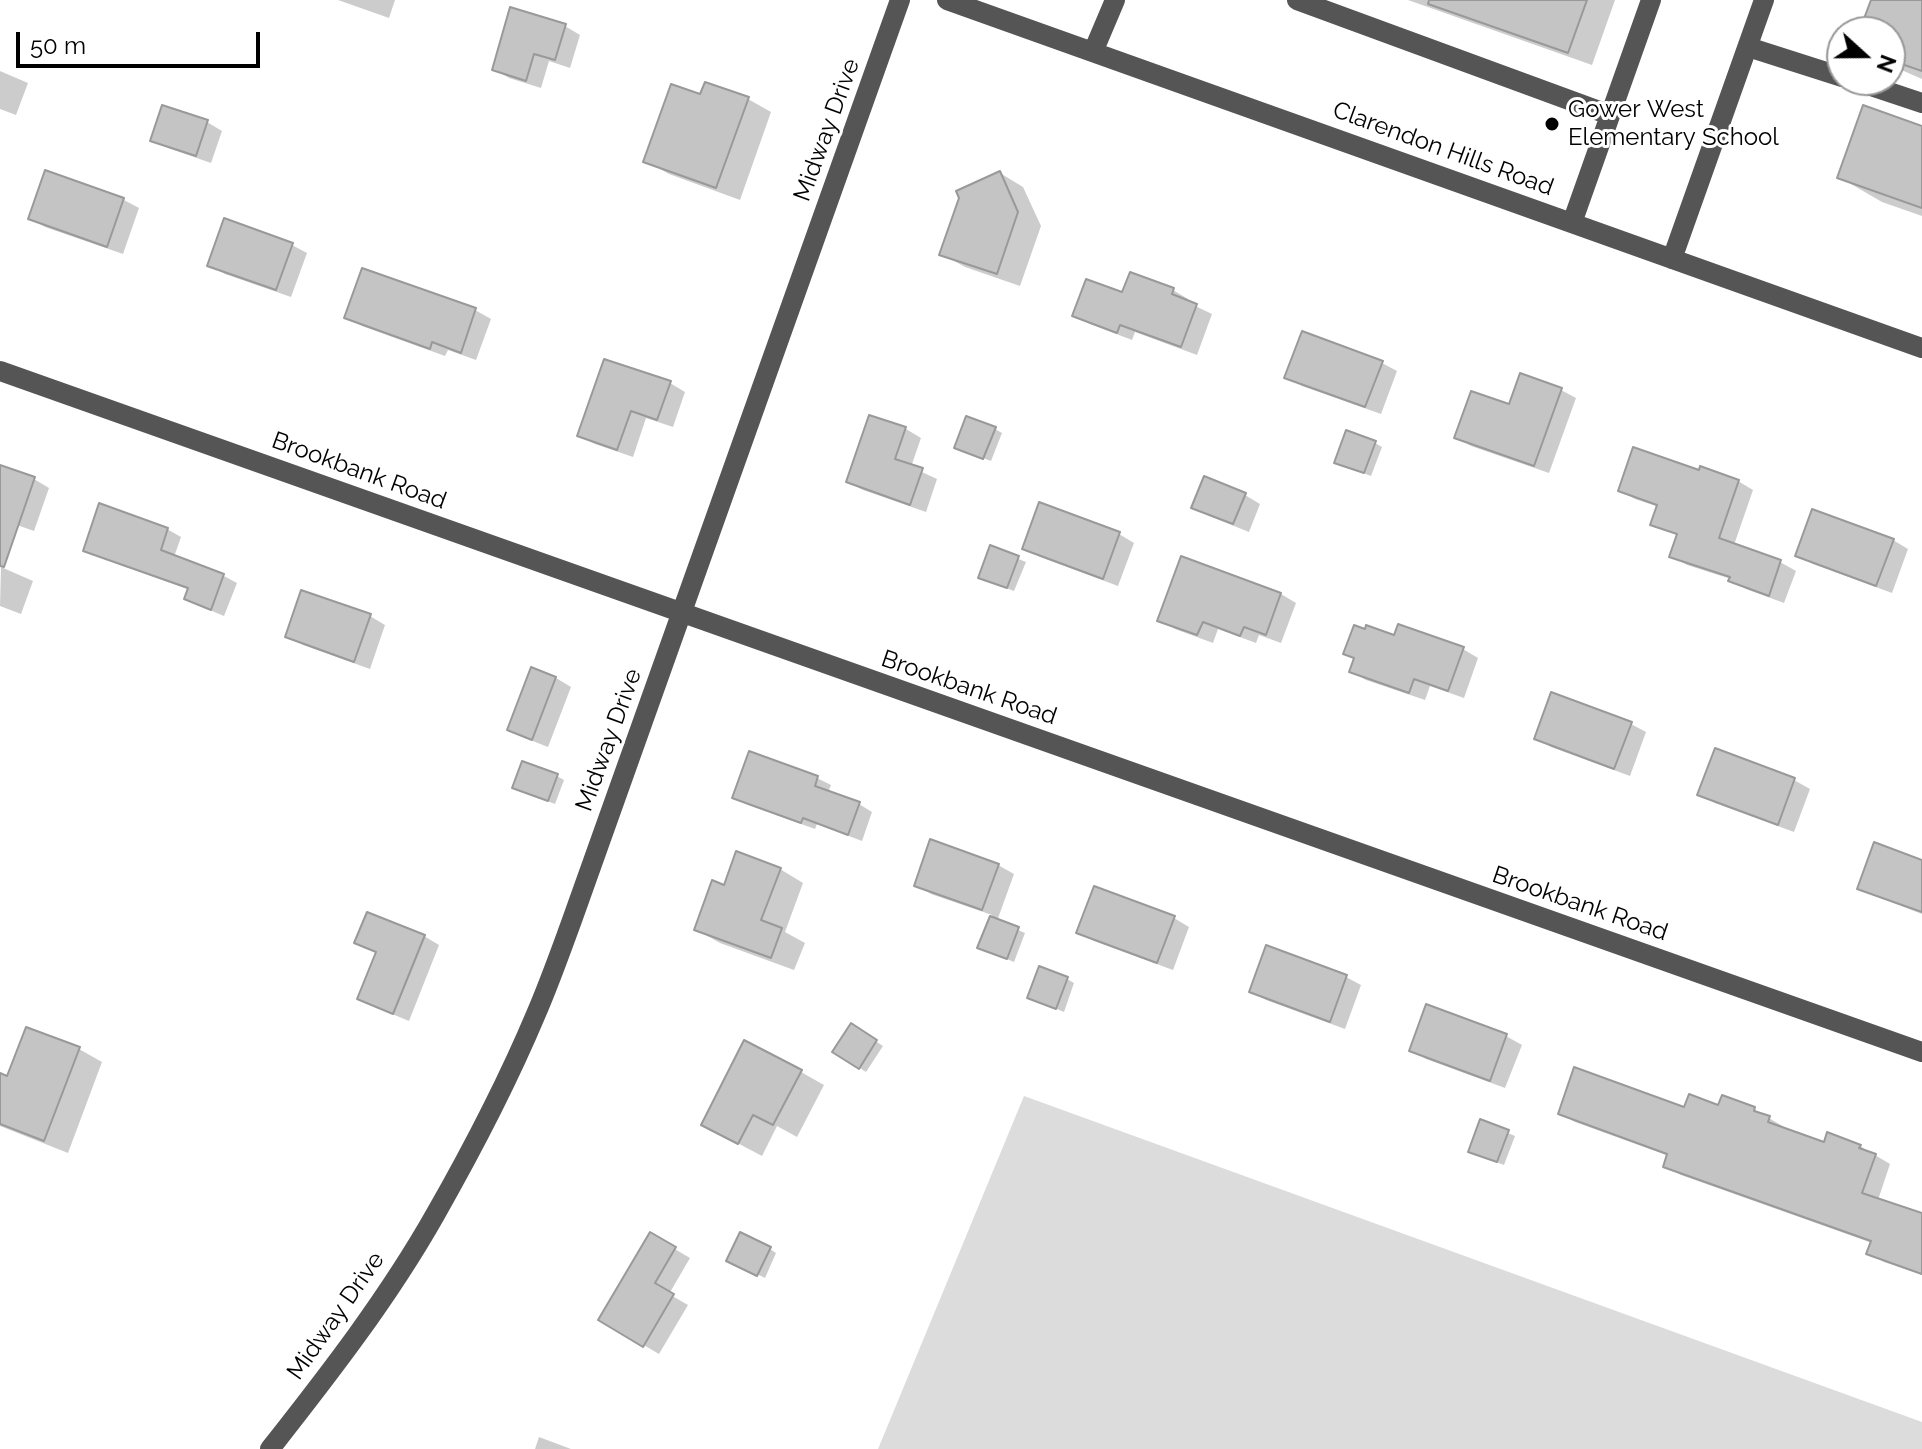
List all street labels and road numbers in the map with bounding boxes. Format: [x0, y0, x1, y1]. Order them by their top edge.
street label: Midway Drive [788, 55, 866, 205]
street label: Clarendon Hills Road [1329, 96, 1557, 202]
street label: Brookbank Road [268, 426, 450, 516]
street label: Brookbank Road [878, 644, 1060, 732]
street label: Midway Drive [570, 665, 648, 815]
street label: Brookbank Road [1489, 860, 1671, 948]
street label: Midway Drive [281, 1247, 391, 1385]

